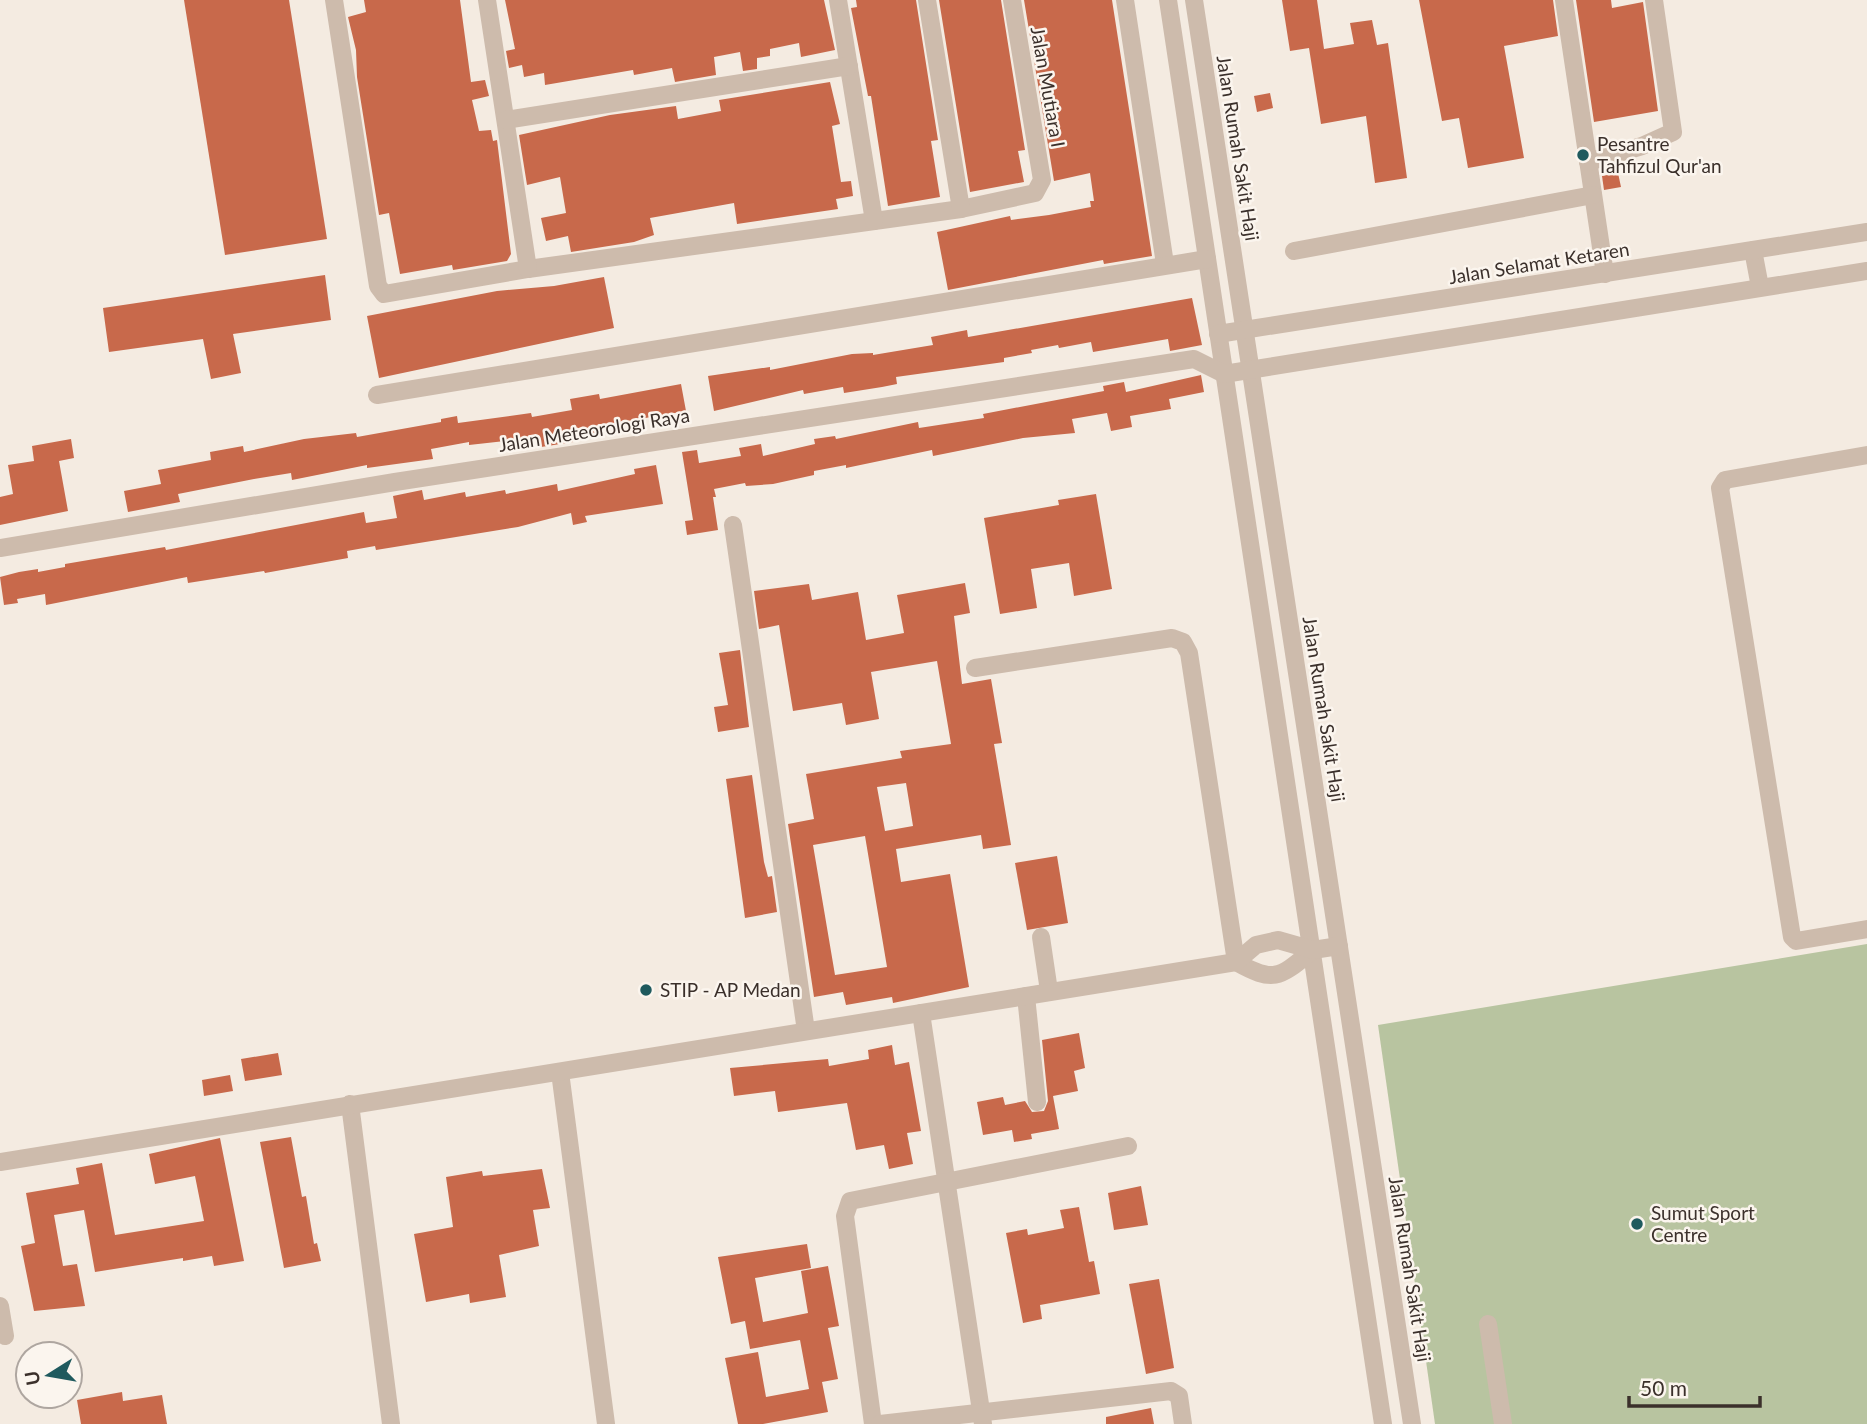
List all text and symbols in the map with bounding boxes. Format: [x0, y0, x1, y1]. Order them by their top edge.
street label: Jalan Mutiara I [1027, 25, 1070, 149]
street label: Jalan Rumah Sakit Haji [1212, 54, 1265, 242]
place label: Pesantre Tahfizul Qur'an [1597, 132, 1722, 177]
marker: Pesantre Tahfizul Qur'an [1575, 147, 1591, 163]
street label: Jalan Selamat Ketaren [1447, 237, 1631, 288]
street label: Jalan Meteorologi Raya [497, 403, 691, 456]
street label: Jalan Rumah Sakit Haji [1298, 615, 1351, 803]
place label: STIP - AP Medan [660, 978, 801, 1001]
marker: STIP - AP Medan [638, 982, 654, 998]
street label: Jalan Rumah Sakit Haji [1384, 1175, 1437, 1363]
place label: Sumut Sport Centre [1651, 1201, 1755, 1246]
marker: Sumut Sport Centre [1629, 1216, 1645, 1232]
north arrow [14, 1340, 84, 1410]
scale bar [1629, 1364, 1760, 1408]
text: U [19, 1369, 44, 1387]
text: 50 m [1640, 1375, 1687, 1400]

